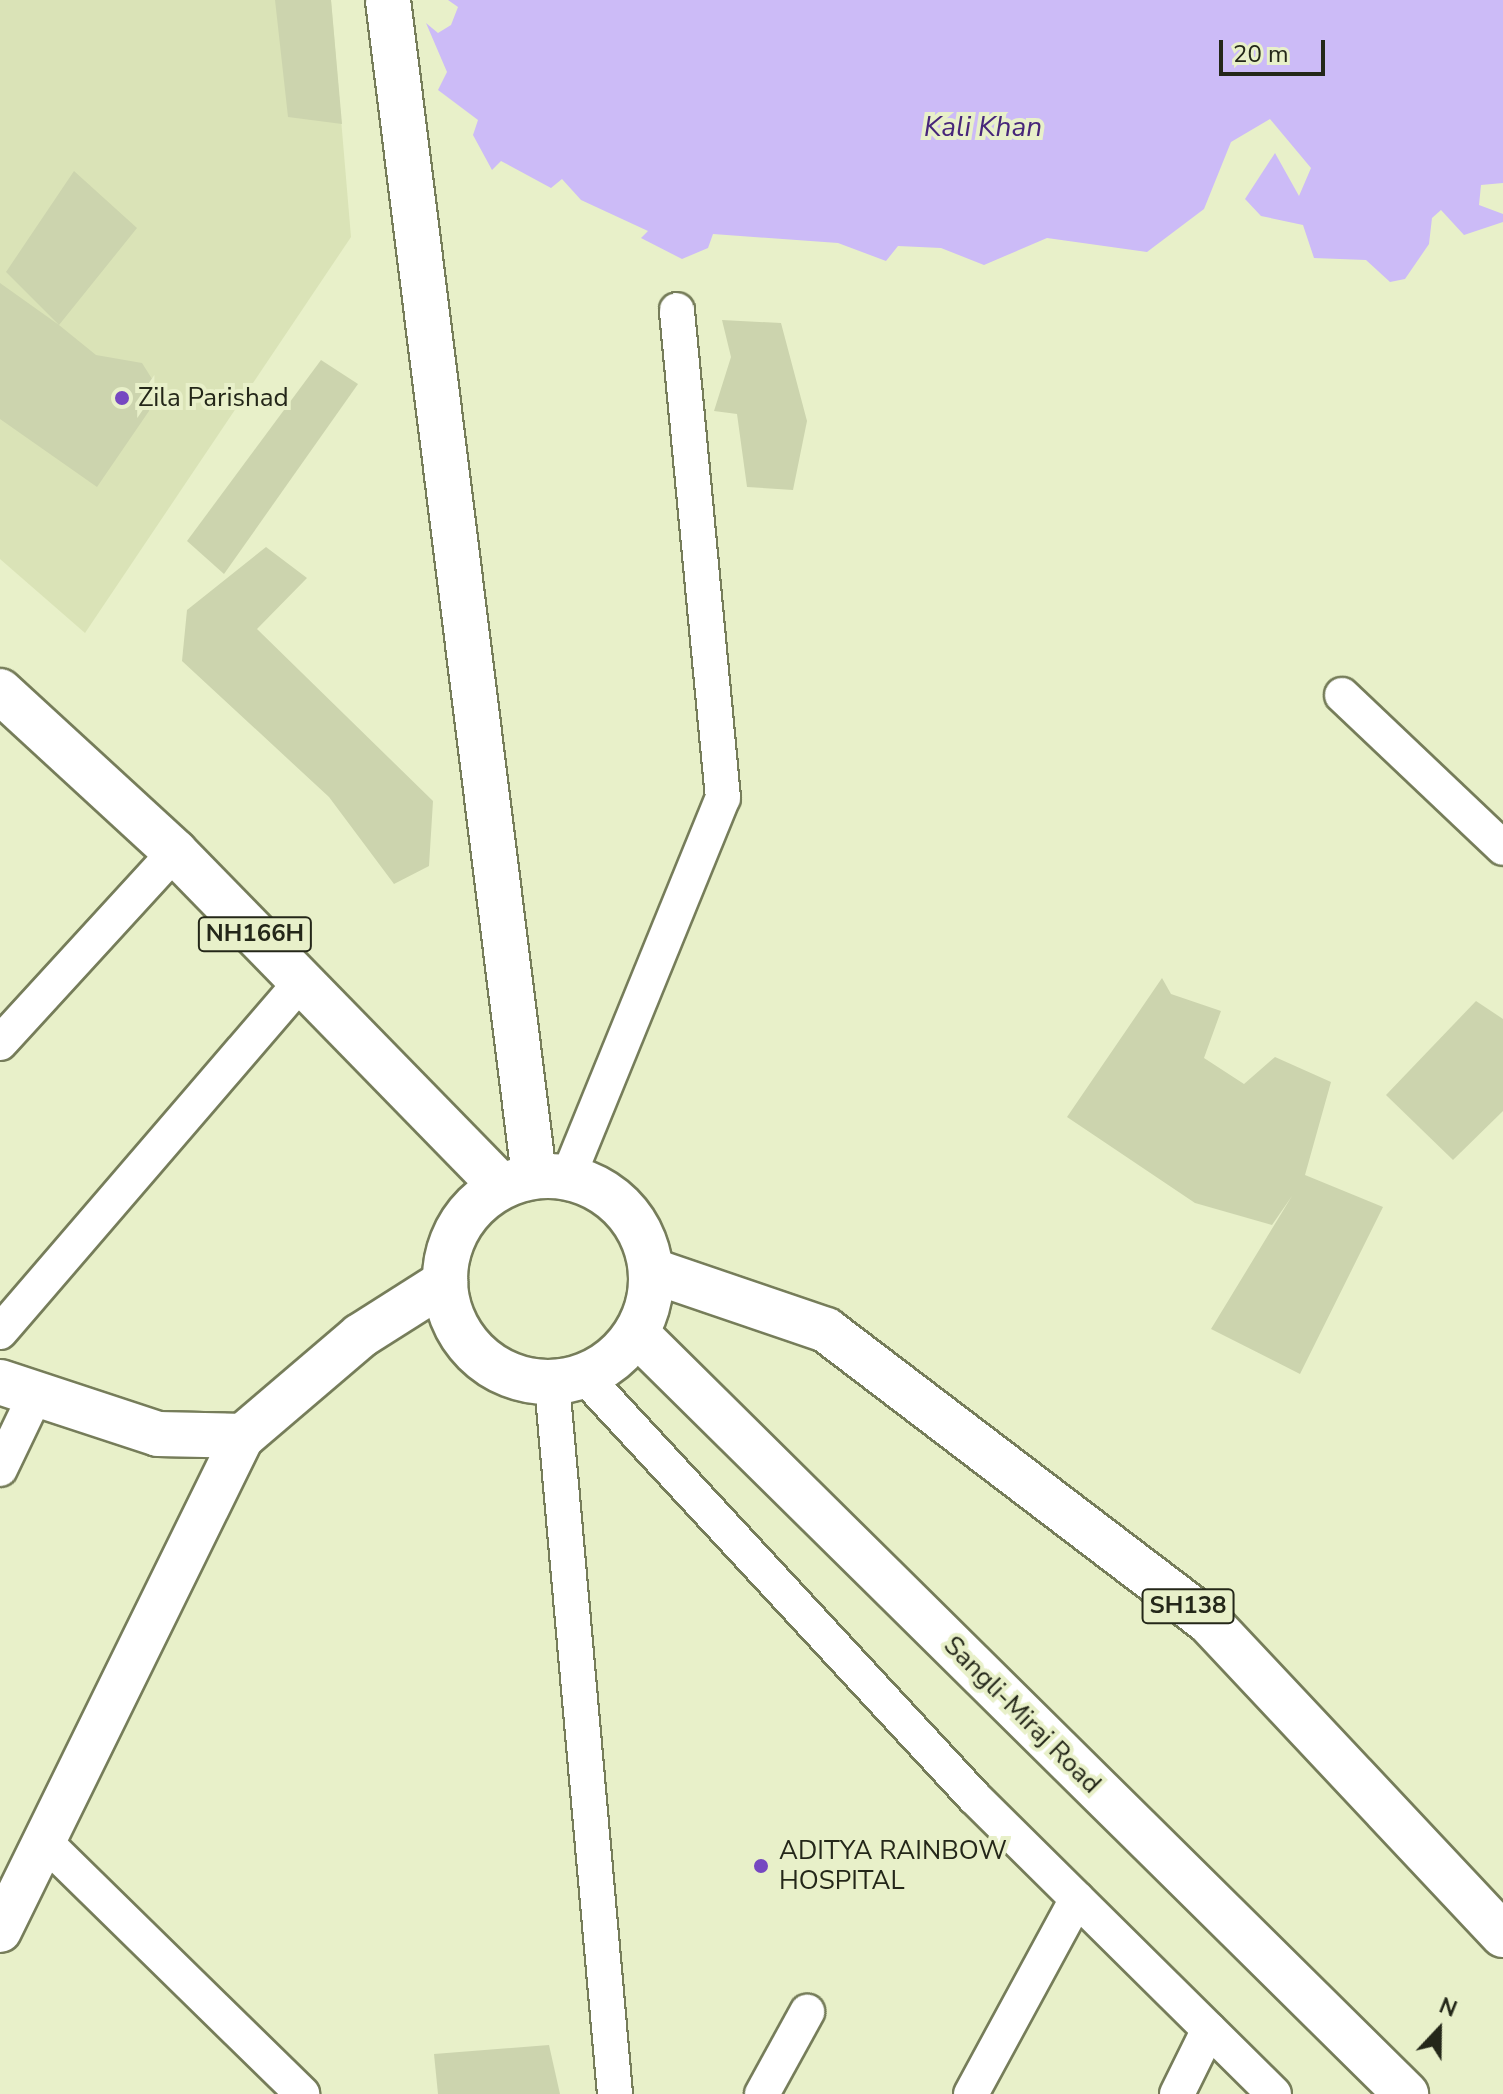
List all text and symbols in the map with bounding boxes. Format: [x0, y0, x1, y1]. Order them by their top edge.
scale bar [1223, 24, 1329, 74]
text: 20 m [1233, 38, 1289, 70]
water label: Kali Khan [924, 110, 1042, 144]
place label: Zila Parishad [138, 382, 289, 414]
marker: Zila Parishad [113, 389, 131, 407]
road number: NH166H [197, 914, 313, 954]
road number: SH138 [1140, 1586, 1236, 1626]
street label: Sangli-Miraj Road [937, 1630, 1107, 1800]
place label: ADITYA RAINBOW HOSPITAL [779, 1835, 1007, 1896]
marker: ADITYA RAINBOW HOSPITAL [750, 1855, 772, 1877]
north arrow [1399, 1990, 1479, 2070]
text: N [1435, 1991, 1461, 2025]

